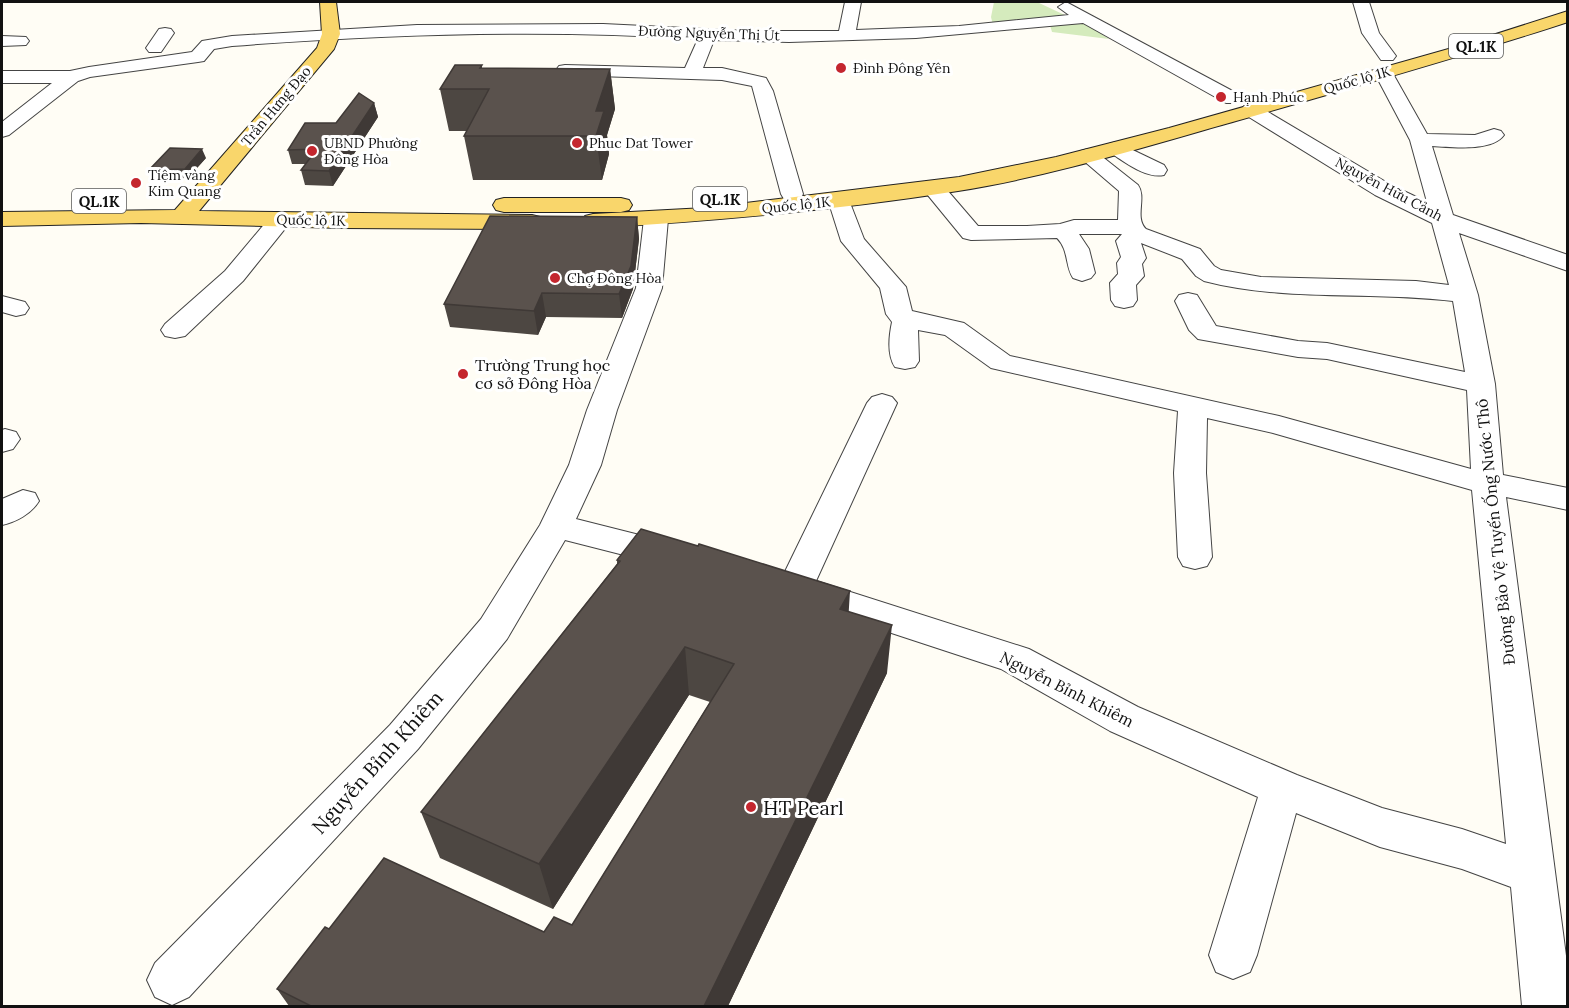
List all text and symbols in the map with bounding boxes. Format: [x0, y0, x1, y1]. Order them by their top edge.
street label: Đường Nguyễn Thị Út [638, 22, 781, 44]
road number: QL.1K [1449, 34, 1503, 58]
place label: Đình Đông Yên [853, 59, 951, 77]
marker: Đình Đông Yên [834, 61, 848, 75]
street label: Trần Hưng Đạo [237, 62, 315, 150]
street label: Quốc lộ 1K [1321, 62, 1393, 98]
place label: Hạnh Phúc [1233, 88, 1304, 106]
marker: Hạnh Phúc [1214, 90, 1228, 104]
place label: UBND Phường Đông Hòa [324, 134, 418, 168]
place label: Phuc Dat Tower [589, 134, 693, 152]
marker: Phuc Dat Tower [570, 136, 584, 150]
marker: UBND Phường Đông Hòa [305, 144, 319, 158]
street label: Nguyễn Hữu Cảnh [1332, 153, 1446, 225]
place label: Tiệm vàng Kim Quang [148, 166, 221, 200]
marker: Tiệm vàng Kim Quang [129, 176, 143, 190]
road number: QL.1K [693, 187, 747, 211]
road number: QL.1K [72, 189, 126, 213]
street label: Quốc lộ 1K [761, 192, 832, 218]
street label: Quốc lộ 1K [276, 210, 346, 230]
place label: Chợ Đông Hòa [567, 269, 662, 287]
marker: Chợ Đông Hòa [548, 271, 562, 285]
place label: Trường Trung học cơ sở Đông Hòa [475, 355, 610, 393]
marker: Trường Trung học cơ sở Đông Hòa [456, 367, 470, 381]
street label: Đường Bảo Vệ Tuyến Ống Nước Thô [1471, 398, 1519, 666]
street label: Nguyễn Bỉnh Khiêm [997, 647, 1137, 731]
street label: Nguyễn Bỉnh Khiêm [306, 685, 448, 839]
place label: HT Pearl [763, 795, 844, 820]
marker: HT Pearl [744, 800, 758, 814]

